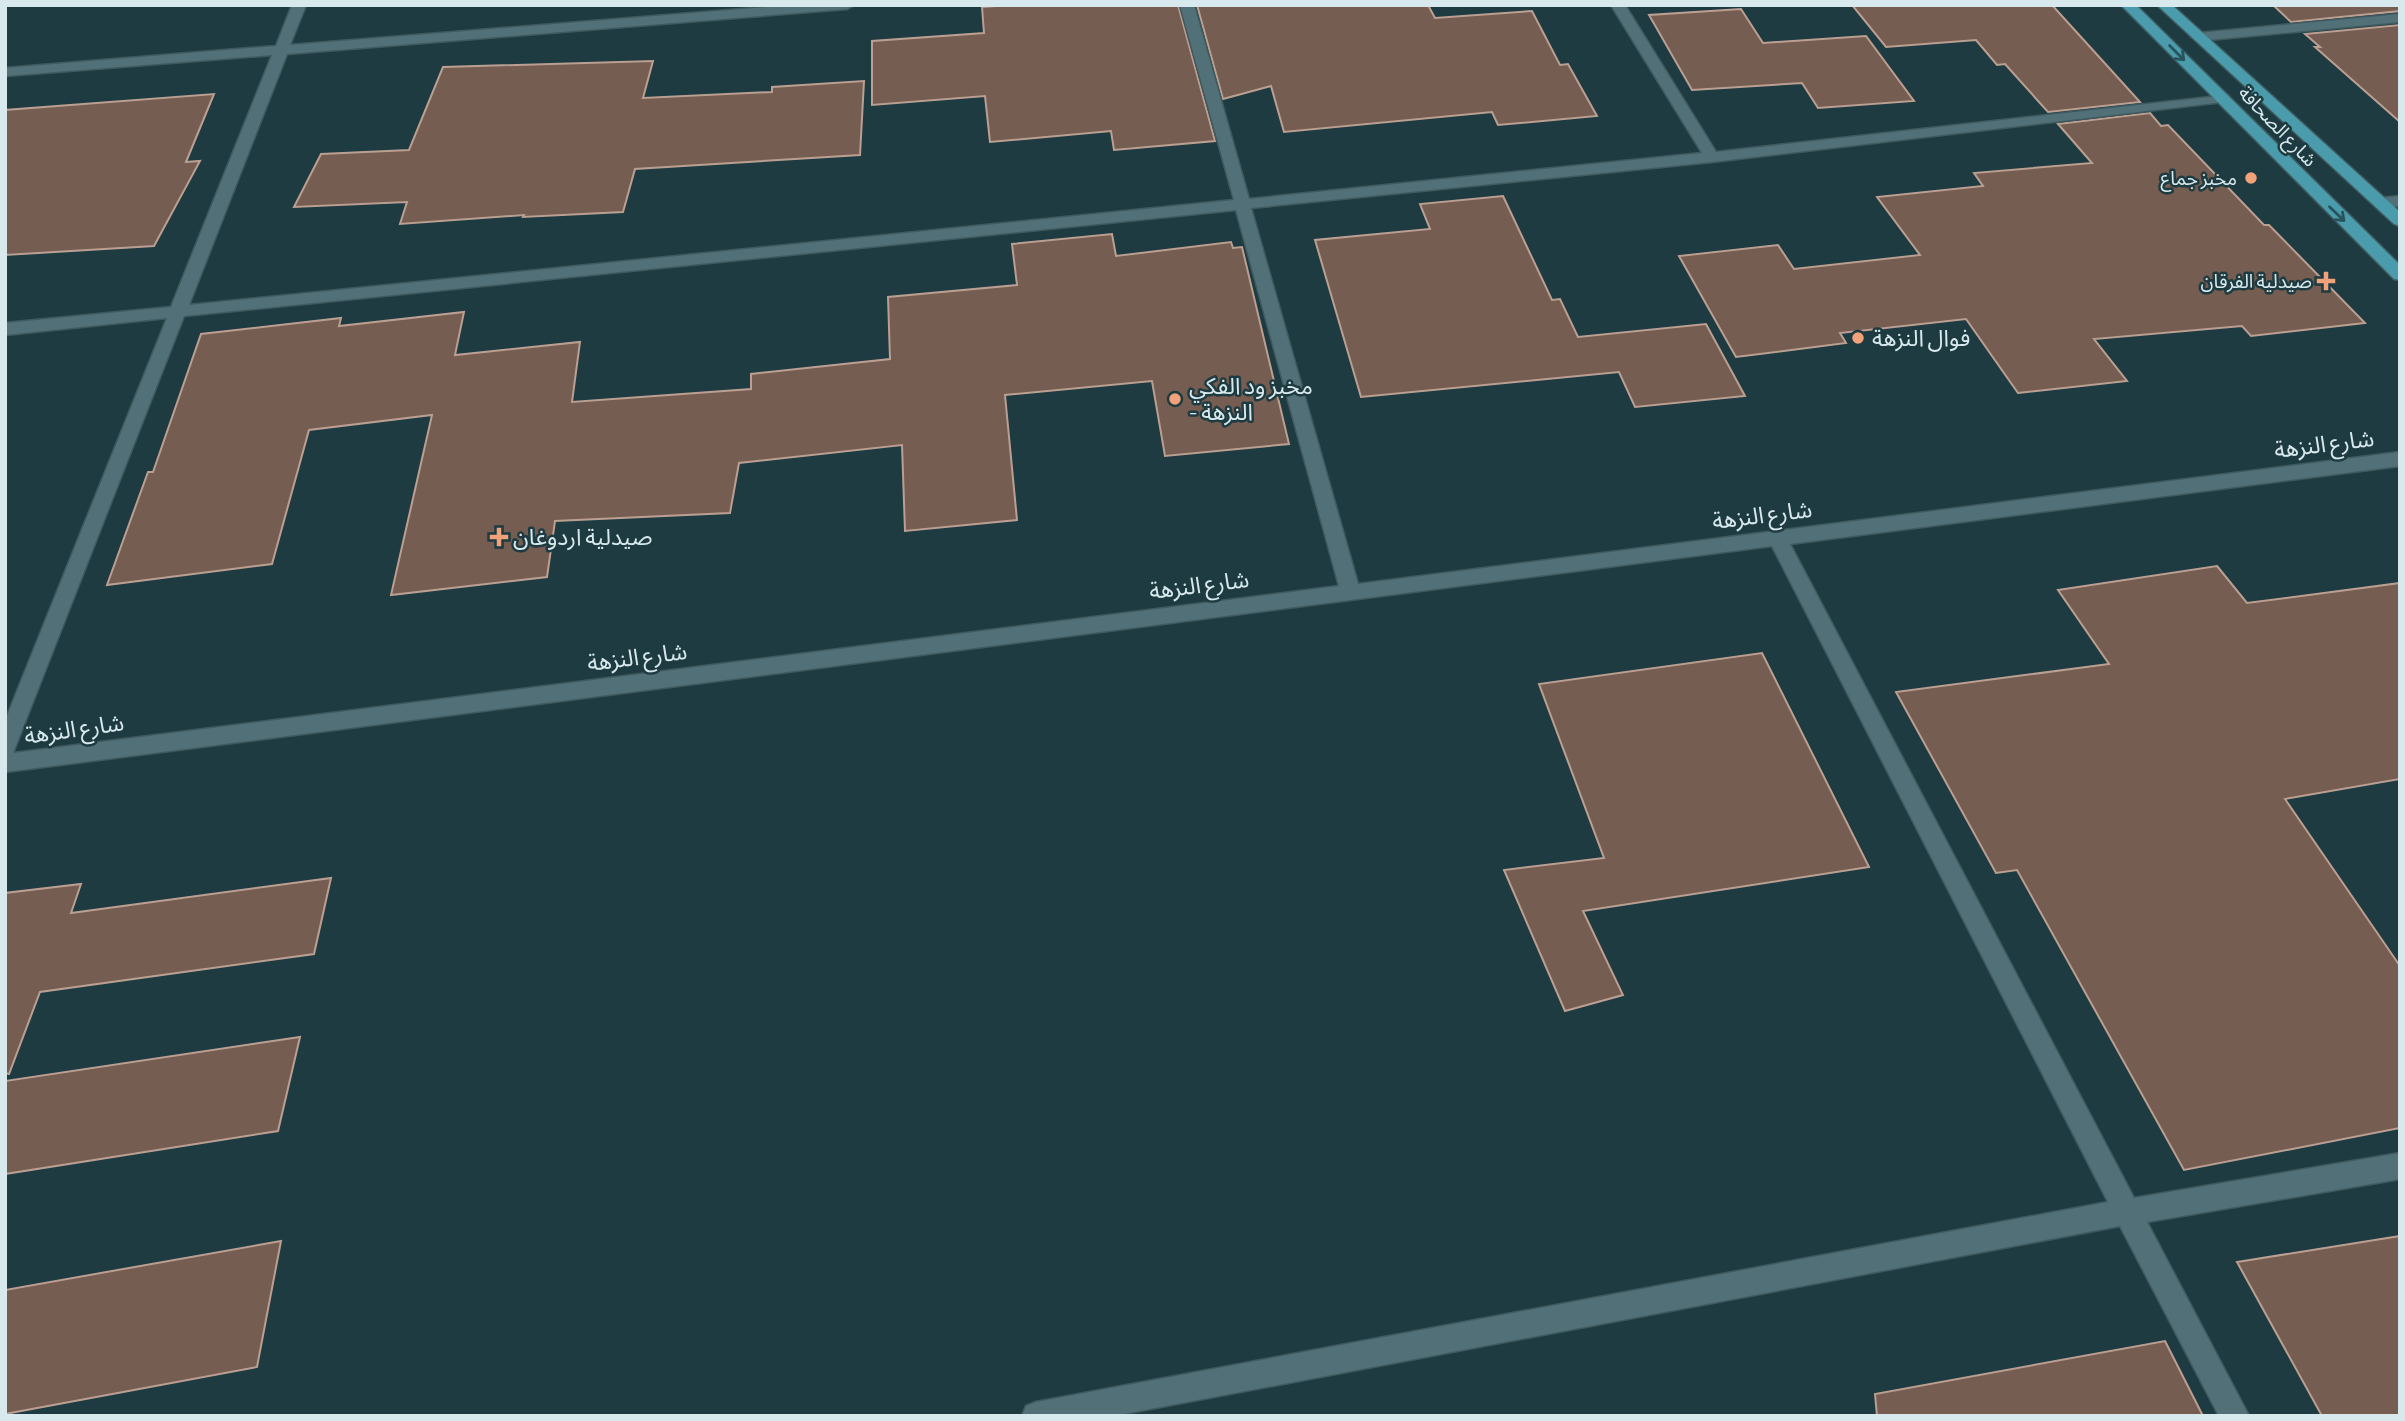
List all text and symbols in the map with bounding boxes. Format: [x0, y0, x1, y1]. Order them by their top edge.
one-way arrow [2168, 44, 2185, 61]
street label: شارع الصحافة [2232, 82, 2321, 173]
place label: مخبز جماع [2161, 168, 2237, 192]
marker: مخبز جماع [2243, 170, 2259, 186]
one-way arrow [2328, 206, 2345, 223]
place label: صيدلية الفرقان [2201, 271, 2312, 294]
marker: صيدلية الفرقان [2318, 273, 2334, 289]
place label: فوال النزهة [1872, 325, 1970, 353]
marker: فوال النزهة [1850, 330, 1866, 346]
place label: مخبز ود الفكي - النزهة [1189, 373, 1313, 427]
marker: مخبز ود الفكي - النزهة [1167, 391, 1183, 407]
street label: شارع النزهة [2273, 425, 2376, 467]
street label: شارع النزهة [1711, 496, 1814, 538]
place label: صيدلية اردوغان [513, 524, 652, 552]
marker: صيدلية اردوغان [491, 529, 507, 545]
street label: شارع النزهة [1148, 566, 1251, 608]
street label: شارع النزهة [586, 638, 689, 680]
street label: شارع النزهة [22, 709, 126, 753]

